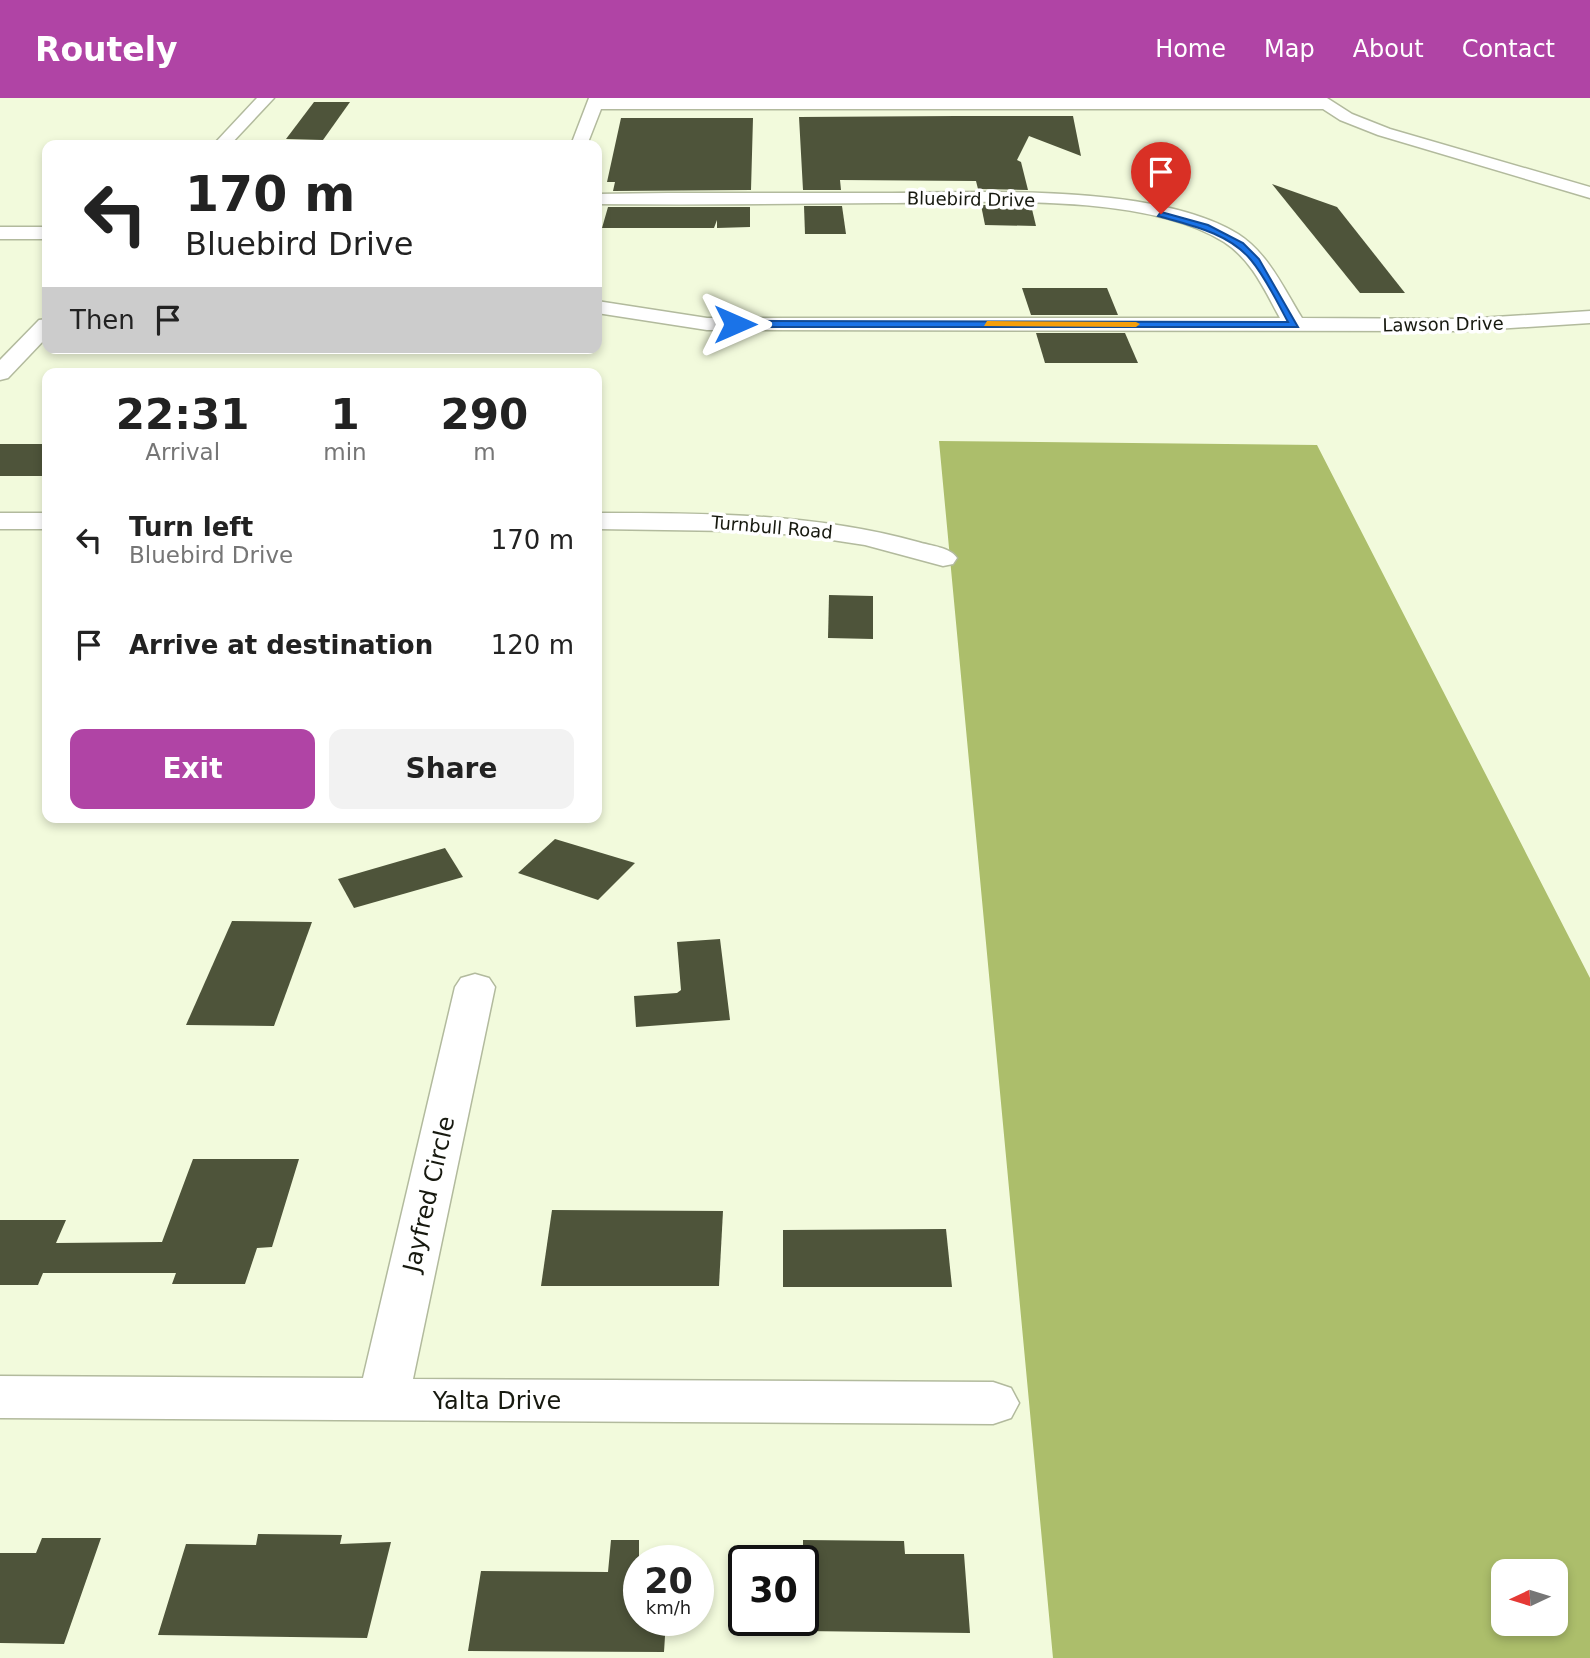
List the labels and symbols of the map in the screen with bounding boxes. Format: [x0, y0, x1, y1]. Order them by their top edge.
pin [1131, 142, 1191, 214]
street label: Bluebird Drive [907, 187, 1035, 211]
position arrow [698, 287, 772, 361]
street label: Lawson Drive [1382, 312, 1504, 336]
street label: Turnbull Road [709, 511, 834, 543]
street label: Jayfred Circle [397, 1113, 461, 1276]
street label: Yalta Drive [432, 1387, 561, 1415]
speed limit sign: 30 [728, 1545, 819, 1636]
north arrow [1491, 1559, 1568, 1636]

